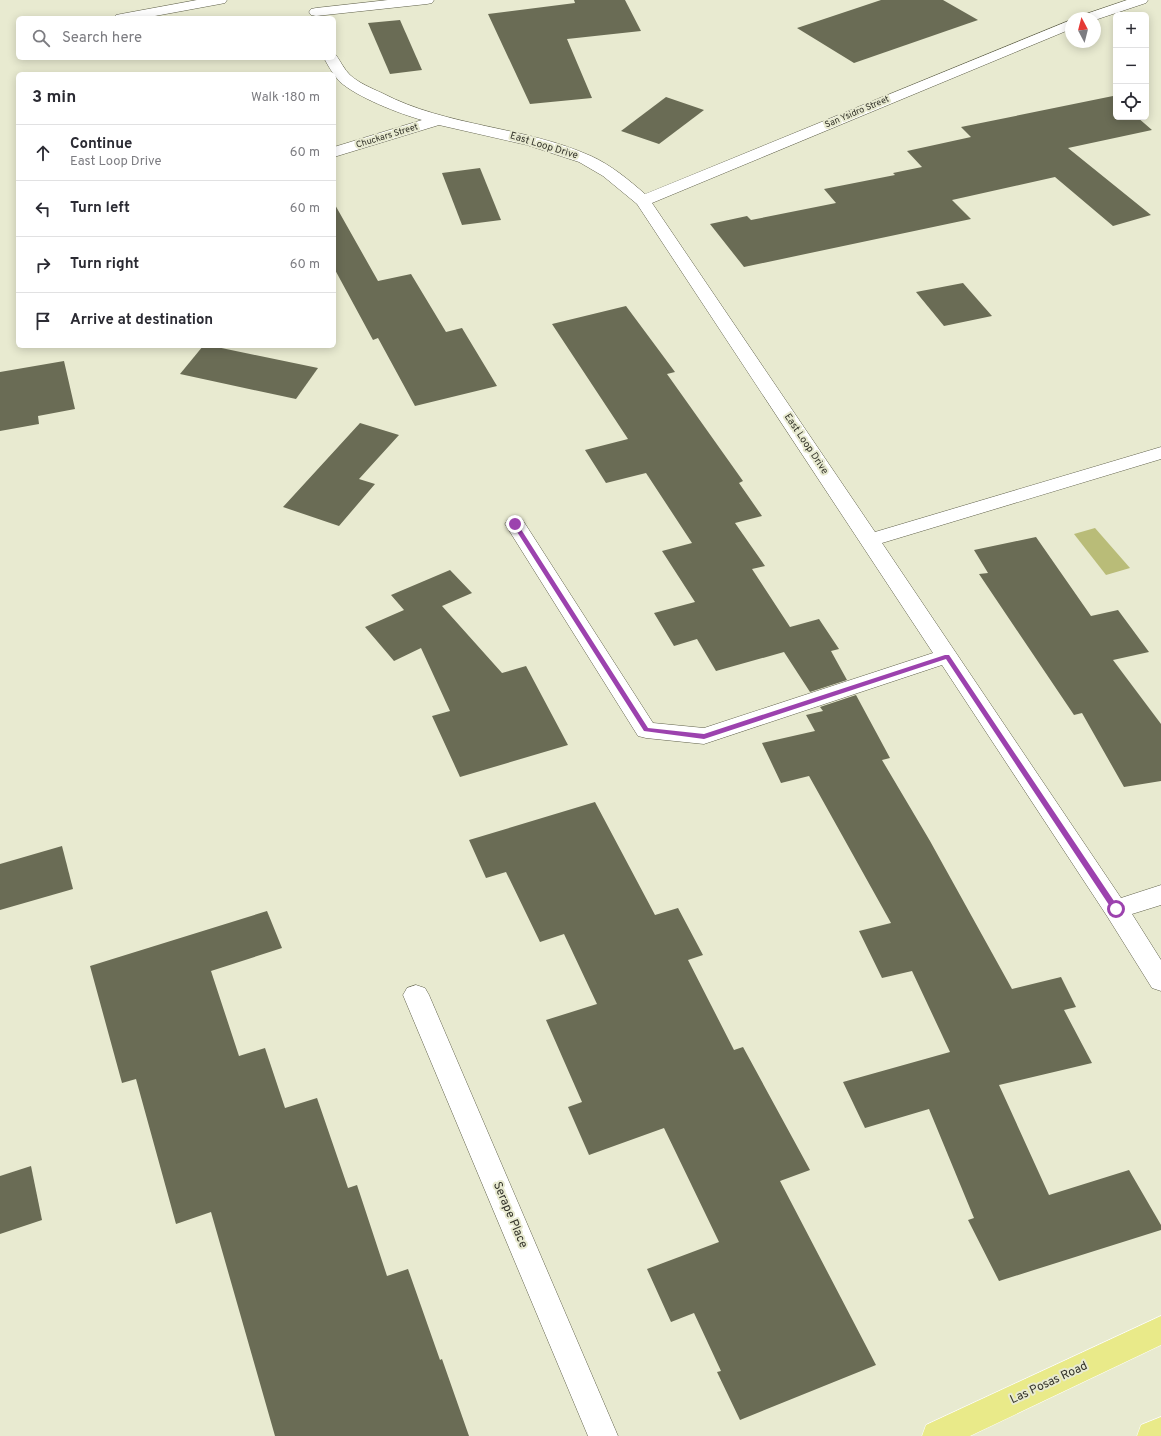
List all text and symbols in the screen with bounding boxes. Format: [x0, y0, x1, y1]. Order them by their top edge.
north arrow [1065, 12, 1101, 48]
map controls [1113, 12, 1149, 120]
button: + [1113, 12, 1149, 48]
search box [16, 16, 336, 60]
icon: search [30, 27, 52, 49]
text: Search here [62, 29, 142, 48]
button: − [1113, 48, 1149, 84]
button: locate [1113, 84, 1149, 120]
text: 3 min [32, 87, 76, 109]
text: Walk · 180 m [251, 90, 320, 106]
street label: San Ysidro Street [823, 93, 891, 131]
street label: Chuckars Street [355, 121, 419, 151]
street label: East Loop Drive [508, 129, 580, 163]
text: Continue [70, 135, 132, 154]
icon: ahead [32, 142, 54, 164]
text: 60 m [290, 145, 320, 161]
text: East Loop Drive [70, 154, 162, 170]
icon: left [32, 198, 54, 220]
text: Turn left [70, 199, 130, 218]
text: 60 m [290, 201, 320, 217]
icon: right [32, 254, 54, 276]
text: Turn right [70, 255, 139, 274]
text: 60 m [290, 257, 320, 273]
icon: arrive [32, 310, 54, 332]
text: Arrive at destination [70, 311, 213, 330]
street label: East Loop Drive [781, 411, 831, 477]
route end [506, 515, 524, 533]
route start [1107, 900, 1125, 918]
street label: Serape Place [489, 1179, 531, 1251]
street label: Las Posas Road [1008, 1358, 1090, 1408]

